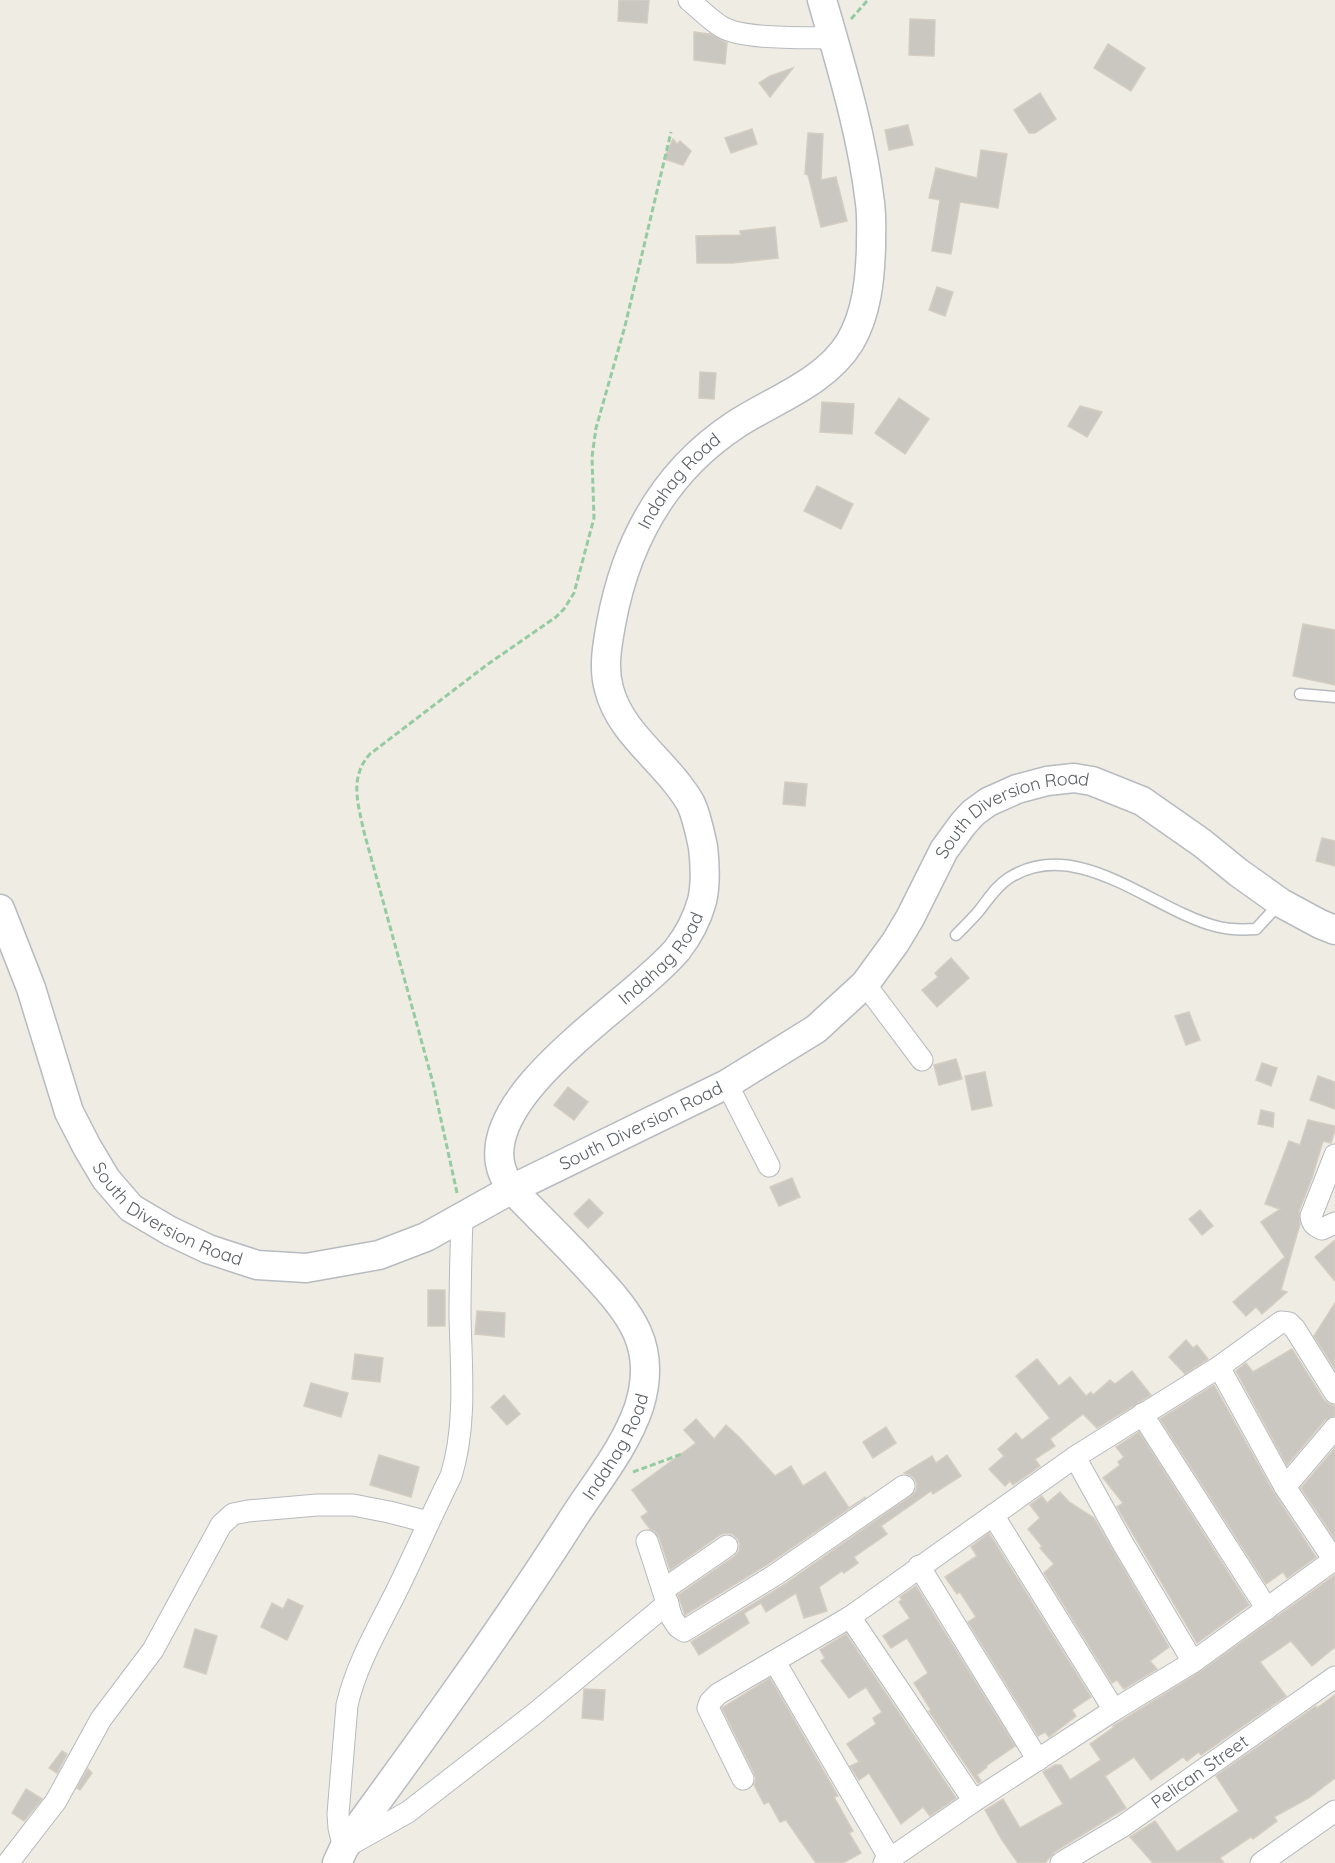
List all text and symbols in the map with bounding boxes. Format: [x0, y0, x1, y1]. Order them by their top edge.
street label: Indahag Road [632, 428, 725, 533]
street label: South Diversion Road [930, 766, 1091, 862]
street label: Indahag Road [614, 908, 708, 1010]
street label: South Diversion Road [555, 1076, 726, 1175]
street label: South Diversion Road [88, 1158, 246, 1271]
street label: Indahag Road [577, 1391, 653, 1504]
street label: Pelican Street [1146, 1730, 1253, 1814]

